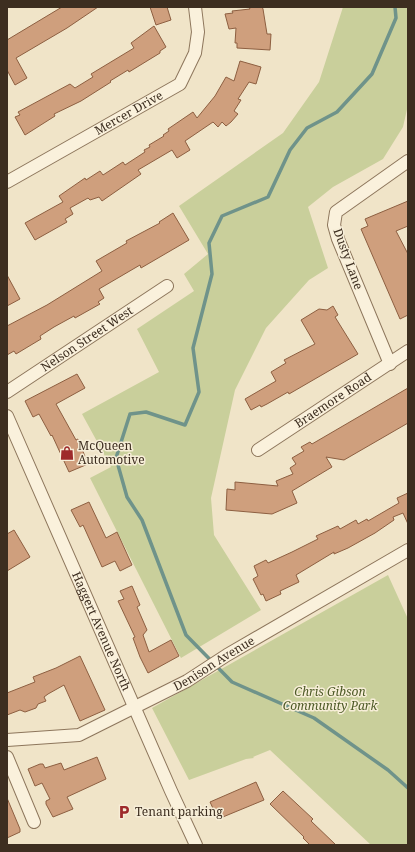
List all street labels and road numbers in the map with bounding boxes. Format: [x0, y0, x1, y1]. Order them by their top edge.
street label: Mercer Drive [91, 86, 166, 139]
street label: Dusty Lane [329, 226, 367, 292]
street label: Nelson Street West [37, 302, 136, 375]
street label: Braemore Road [291, 368, 375, 432]
street label: Haggert Avenue North [68, 569, 135, 694]
street label: Denison Avenue [170, 632, 258, 695]

